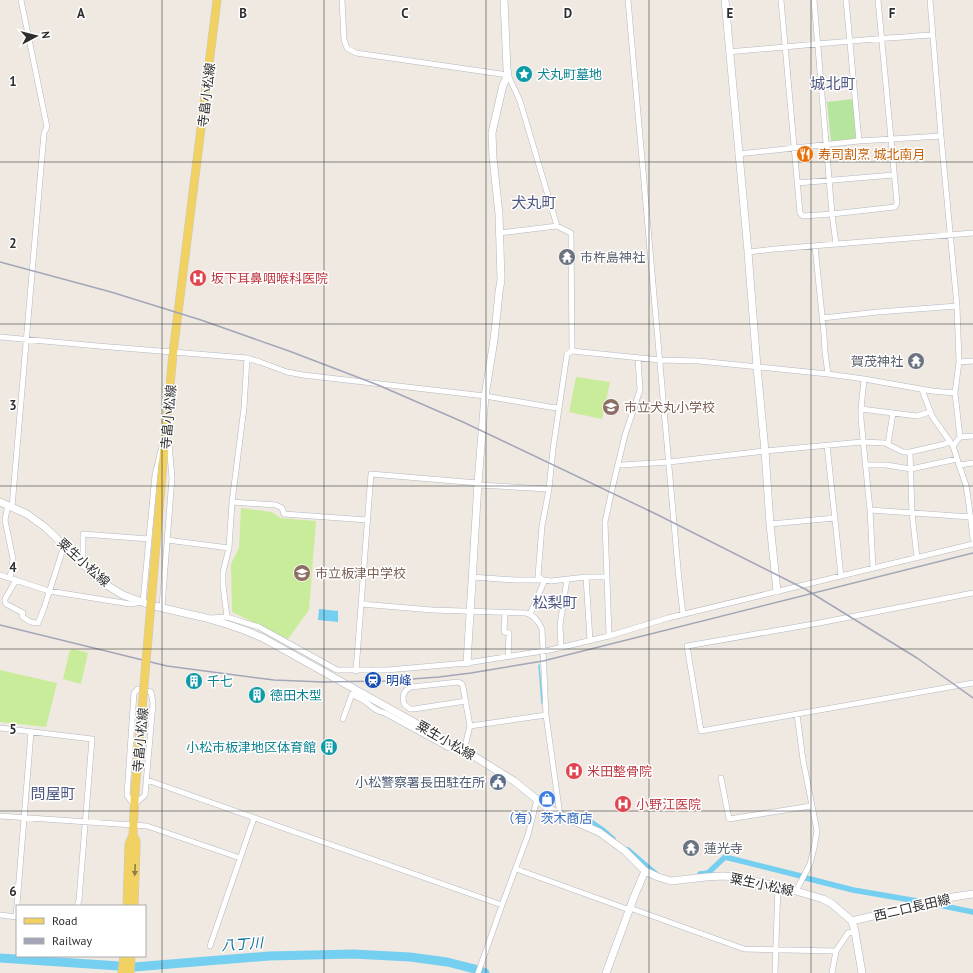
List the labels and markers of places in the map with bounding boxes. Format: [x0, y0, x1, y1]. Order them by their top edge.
place icon: 犬丸町墓地 [514, 64, 534, 84]
place label: 犬丸町墓地 [537, 66, 602, 83]
restaurant icon: 寿司割烹 城北南月 [795, 144, 815, 164]
place label: 寿司割烹 城北南月 [818, 146, 925, 163]
temple icon: 市杵島神社 [557, 247, 577, 267]
place label: 市杵島神社 [580, 249, 645, 266]
hospital icon: 坂下耳鼻咽喉科医院 [188, 268, 208, 288]
place label: 坂下耳鼻咽喉科医院 [211, 270, 328, 287]
temple icon: 賀茂神社 [906, 351, 926, 371]
place label: 賀茂神社 [851, 353, 903, 370]
school or university icon: 市立犬丸小学校 [601, 397, 621, 417]
place label: 市立犬丸小学校 [624, 399, 715, 416]
school or university icon: 市立板津中学校 [292, 563, 312, 583]
place label: 市立板津中学校 [315, 565, 406, 582]
station icon: 明峰 [363, 670, 383, 690]
building icon: 千七 [184, 671, 204, 691]
place label: 明峰 [386, 672, 412, 689]
place label: 千七 [207, 673, 233, 690]
building icon: 徳田木型 [247, 685, 267, 705]
place label: 徳田木型 [270, 687, 322, 704]
building icon: 小松市板津地区体育館 [319, 737, 339, 757]
place label: 小松市板津地区体育館 [186, 739, 316, 756]
hospital icon: 米田整骨院 [564, 761, 584, 781]
place label: 米田整骨院 [587, 763, 652, 780]
public building icon: 小松警察署長田駐在所 [488, 772, 508, 792]
place label: 小松警察署長田駐在所 [355, 774, 485, 791]
shop icon: （有）茨木商店 [537, 789, 557, 809]
hospital icon: 小野江医院 [613, 794, 633, 814]
place label: 小野江医院 [636, 796, 701, 813]
place label: （有）茨木商店 [501, 810, 593, 827]
temple icon: 蓮光寺 [681, 838, 701, 858]
place label: 蓮光寺 [704, 840, 743, 857]

